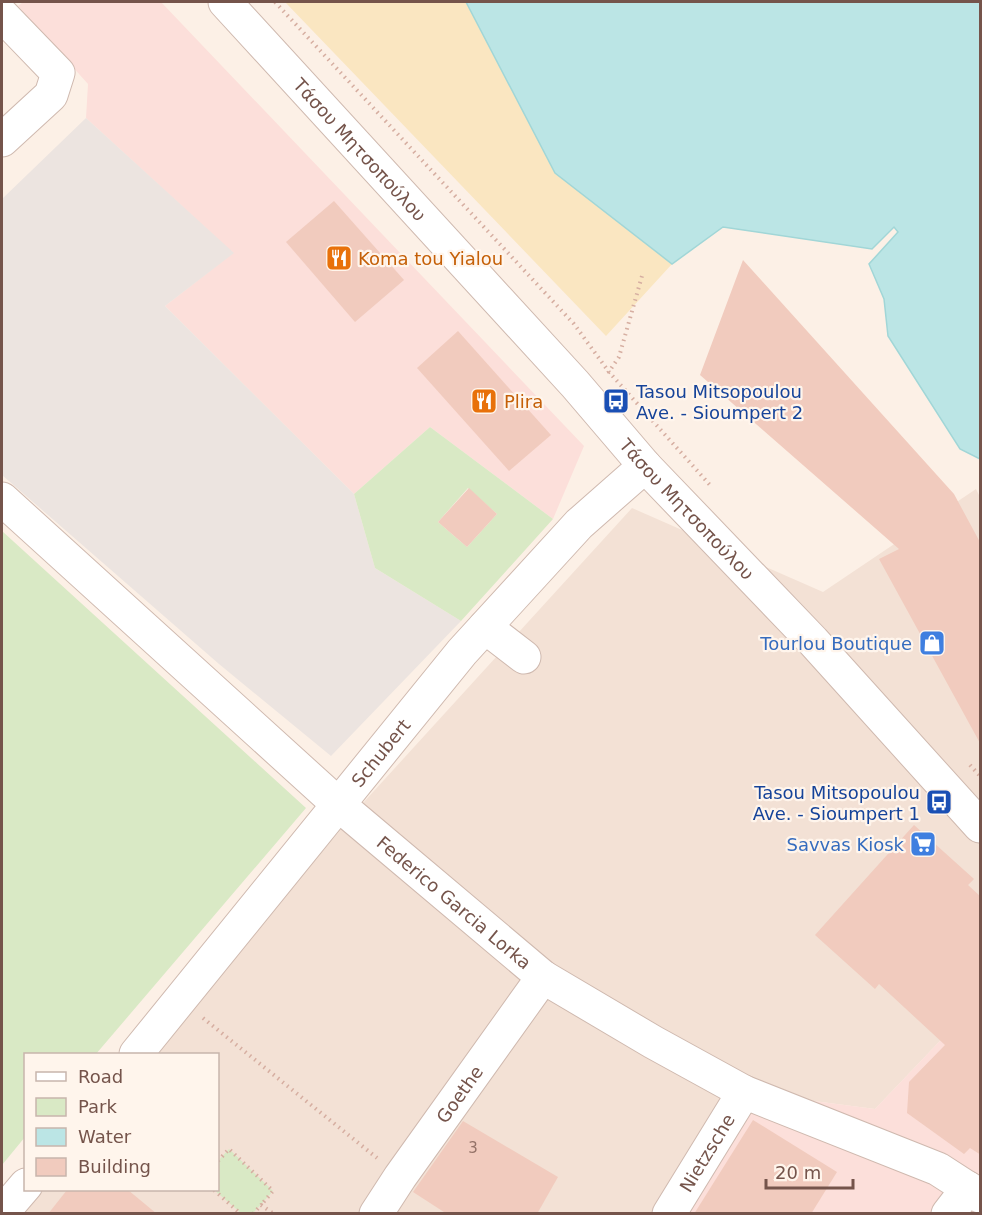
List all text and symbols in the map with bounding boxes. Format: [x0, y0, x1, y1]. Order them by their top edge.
street label: Τάσου Μητσοπούλου [289, 73, 431, 225]
restaurant icon: Koma tou Yialou [324, 243, 354, 273]
place label: Koma tou Yialou [358, 248, 503, 269]
place label: Tasou Mitsopoulou Ave. - Sioumpert 2 [635, 381, 803, 423]
restaurant icon: Plira [469, 386, 499, 416]
bus stop icon: Tasou Mitsopoulou Ave. - Sioumpert 2 [601, 386, 631, 416]
place label: Plira [504, 391, 543, 412]
street label: Τάσου Μητσοπούλου [615, 433, 759, 584]
shop icon: Tourlou Boutique [917, 628, 947, 658]
place label: Tourlou Boutique [759, 633, 912, 654]
street label: Schubert [347, 715, 414, 791]
place label: Tasou Mitsopoulou Ave. - Sioumpert 1 [753, 782, 920, 824]
bus stop icon: Tasou Mitsopoulou Ave. - Sioumpert 1 [924, 787, 954, 817]
supermarket icon: Savvas Kiosk [908, 829, 938, 859]
street label: Federico Garcia Lorka [373, 831, 536, 973]
place label: Savvas Kiosk [786, 834, 905, 855]
legend [24, 1053, 219, 1191]
street label: Goethe [432, 1061, 487, 1127]
text: Road [78, 1066, 123, 1087]
text: Park [78, 1096, 117, 1117]
street label: Nietzsche [675, 1110, 739, 1196]
text: Water [78, 1126, 132, 1147]
house number: 3 [468, 1139, 478, 1157]
scale bar [766, 1152, 853, 1190]
text: Building [78, 1156, 151, 1177]
text: 20 m [775, 1162, 821, 1183]

